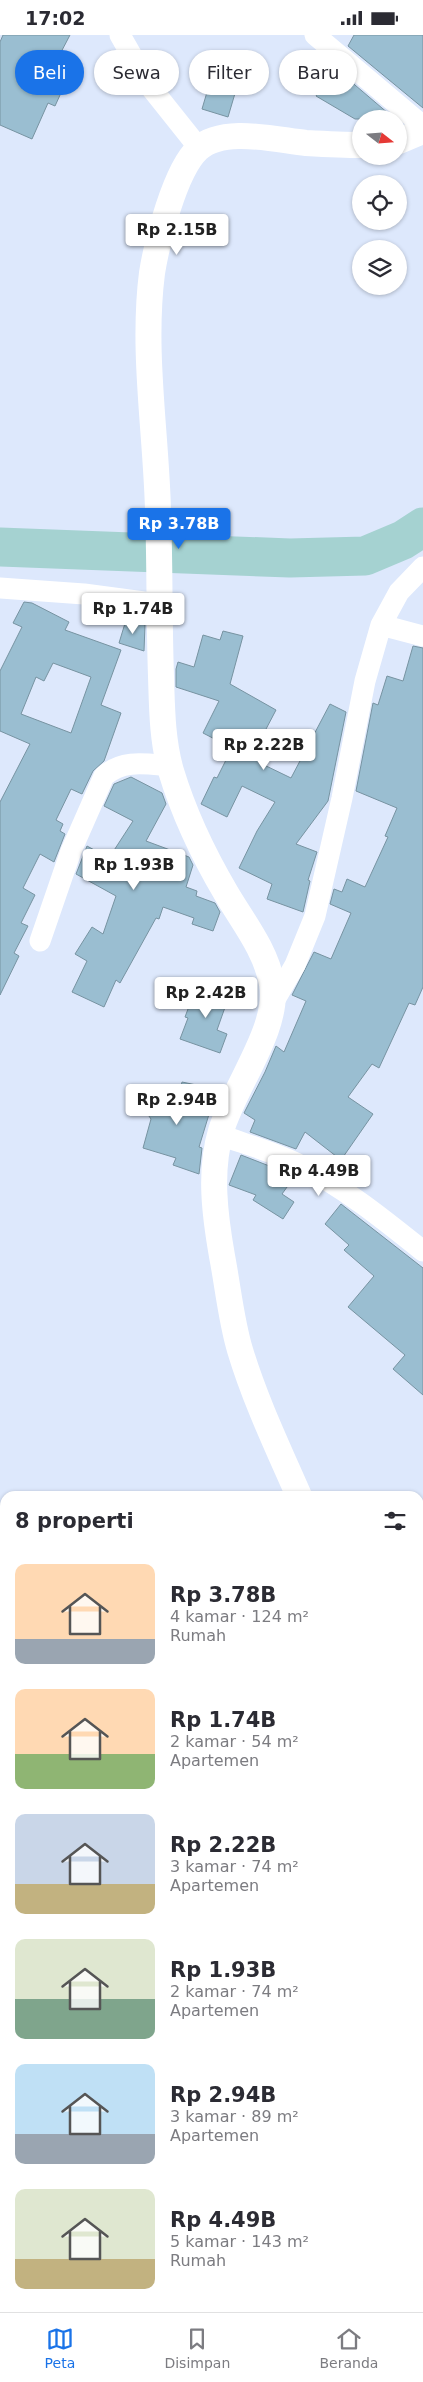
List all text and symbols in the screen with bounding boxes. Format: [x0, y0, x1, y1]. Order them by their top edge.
text: 17:02 [25, 7, 85, 29]
chip: Beli [15, 50, 84, 95]
chip: Sewa [94, 50, 179, 95]
chip: Filter [189, 50, 269, 95]
chip: Baru [279, 50, 357, 95]
north arrow [352, 110, 408, 165]
map controls [352, 110, 407, 295]
button: locate [352, 175, 407, 230]
pin: Rp 2.15B [125, 213, 229, 256]
text: Rp 2.15B [136, 220, 218, 239]
button: layers [352, 240, 407, 295]
pin: Rp 3.78B [127, 507, 231, 550]
text: Rp 3.78B [138, 514, 220, 533]
pin: Rp 1.74B [81, 593, 185, 635]
text: Rp 1.74B [92, 599, 174, 618]
pin: Rp 2.22B [212, 729, 316, 771]
text: Rp 2.22B [223, 735, 305, 754]
pin: Rp 1.93B [82, 849, 186, 891]
text: Rp 1.93B [93, 855, 175, 874]
pin: Rp 2.42B [154, 977, 258, 1019]
text: Rp 2.42B [165, 983, 247, 1002]
pin: Rp 2.94B [125, 1083, 229, 1126]
text: Rp 2.94B [136, 1090, 218, 1109]
pin: Rp 4.49B [267, 1155, 371, 1197]
text: Rp 4.49B [278, 1161, 360, 1180]
icon: filters [381, 1507, 409, 1535]
text: 8 properti [15, 1509, 134, 1533]
text: Rp 3.78B [170, 1583, 276, 1607]
icon: home [55, 1584, 115, 1644]
text: 4 kamar · 124 m² [170, 1607, 309, 1626]
text: Rumah [170, 1626, 226, 1645]
text: Rp 1.74B [170, 1708, 276, 1732]
icon: home [55, 1709, 115, 1769]
text: 2 kamar · 54 m² [170, 1732, 299, 1751]
text: Apartemen [170, 1751, 259, 1770]
text: Rp 2.22B [170, 1833, 276, 1857]
icon: home [55, 1834, 115, 1894]
text: 3 kamar · 74 m² [170, 1857, 299, 1876]
text: Apartemen [170, 1876, 259, 1895]
text: Rp 1.93B [170, 1958, 276, 1982]
icon: home [55, 1959, 115, 2019]
text: 2 kamar · 74 m² [170, 1982, 299, 2001]
text: Apartemen [170, 2001, 259, 2020]
text: Rp 2.94B [170, 2083, 276, 2107]
icon: home [55, 2084, 115, 2144]
text: 3 kamar · 89 m² [170, 2107, 299, 2126]
text: Apartemen [170, 2126, 259, 2145]
text: Rp 4.49B [170, 2208, 276, 2232]
icon: home [55, 2209, 115, 2269]
text: 5 kamar · 143 m² [170, 2232, 309, 2251]
text: Rumah [170, 2251, 226, 2270]
tab: Peta [45, 2325, 75, 2371]
tab: Disimpan [164, 2325, 230, 2371]
tab: Beranda [319, 2325, 378, 2371]

